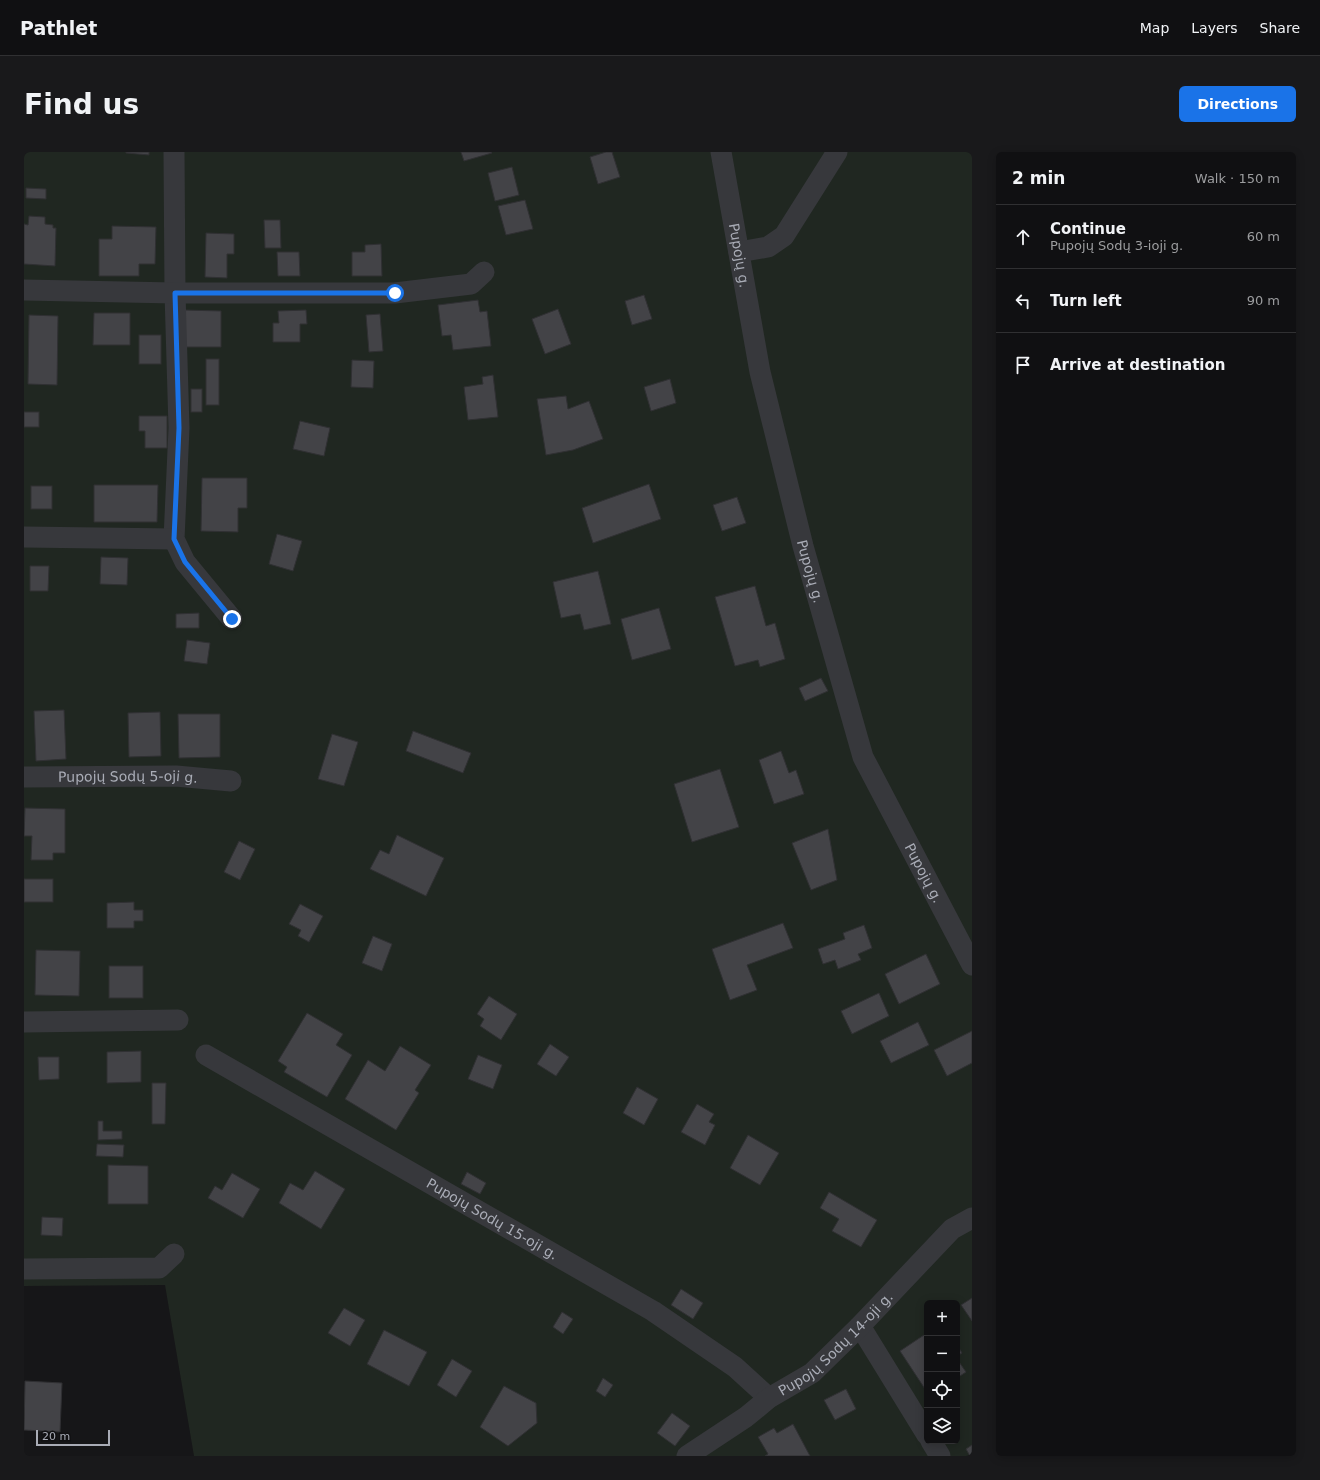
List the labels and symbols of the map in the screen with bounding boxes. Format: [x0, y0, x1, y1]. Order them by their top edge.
street label: Pupojų g. [726, 222, 753, 289]
route start [386, 284, 404, 302]
street label: Pupojų g. [794, 538, 827, 605]
route end [223, 610, 241, 628]
street label: Pupojų Sodų 5-oji g. [58, 768, 199, 786]
street label: Pupojų g. [902, 840, 946, 906]
street label: Pupojų Sodų 15-oji g. [424, 1175, 561, 1263]
street label: Pupojų Sodų 14-oji g. [775, 1289, 896, 1399]
scale bar [36, 1428, 110, 1447]

